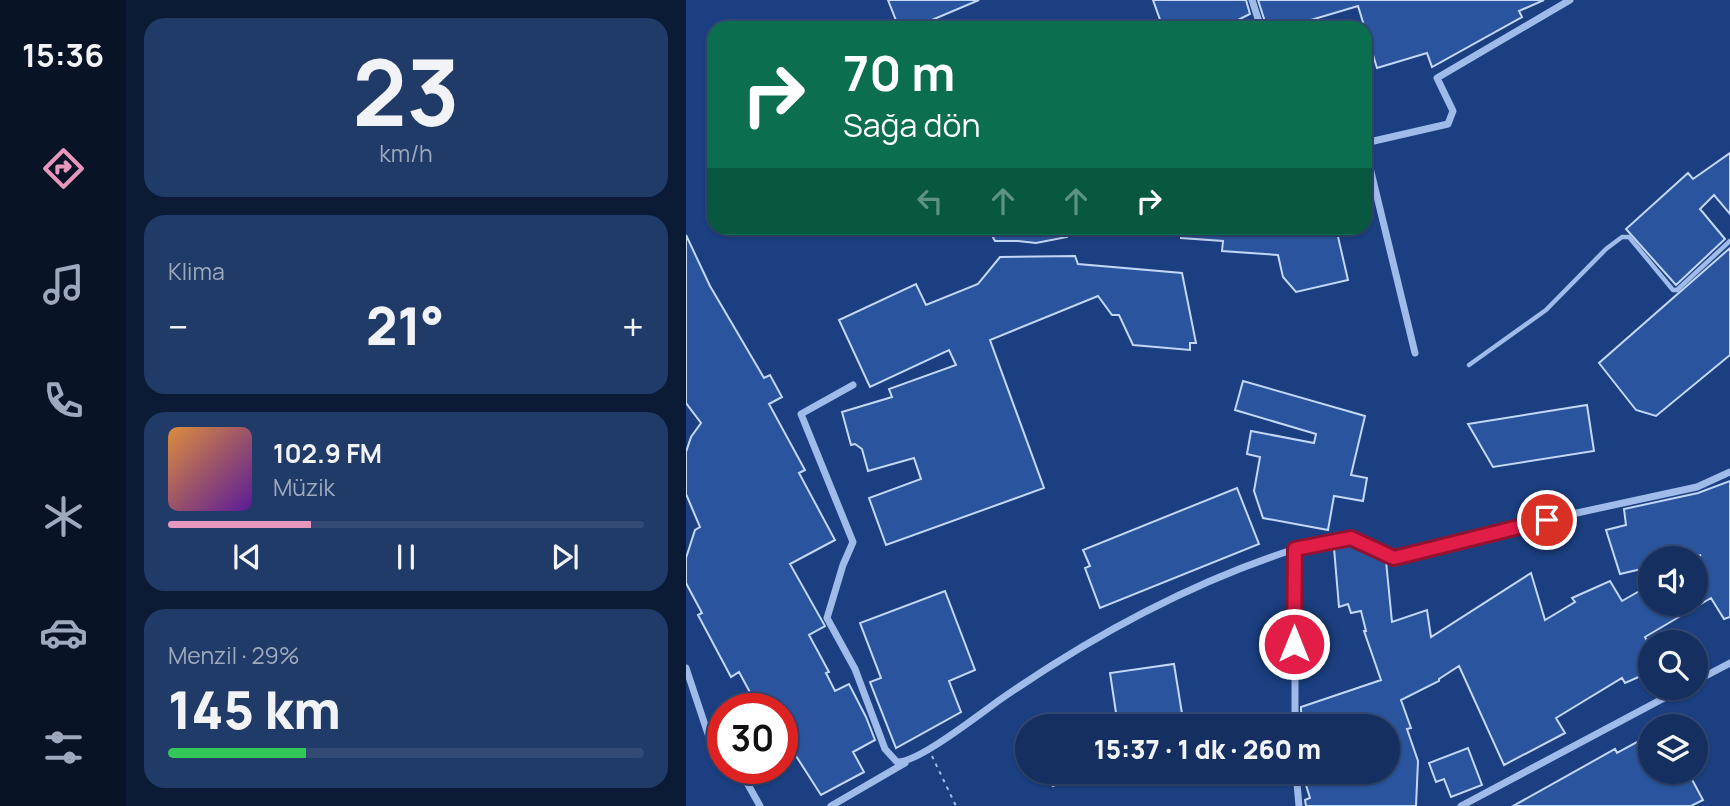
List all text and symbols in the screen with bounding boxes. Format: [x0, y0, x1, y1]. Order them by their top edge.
text: 23 [352, 29, 460, 153]
text: 15:36 [22, 33, 104, 77]
text: 70 m [843, 39, 955, 106]
icon: right [728, 49, 819, 140]
text: Sağa dön [843, 103, 981, 147]
text: km/h [379, 137, 433, 169]
icon: directions [39, 144, 88, 193]
icon: left [911, 182, 949, 220]
icon: ahead [984, 182, 1022, 220]
icon: ahead [1057, 182, 1095, 220]
icon: right [1130, 182, 1168, 220]
text: Klima [168, 255, 225, 287]
icon: music [39, 260, 88, 309]
text: 21° [366, 290, 445, 361]
text: − [168, 300, 189, 352]
text: + [622, 300, 644, 352]
icon: phone [39, 376, 88, 425]
text: 102.9 FM [273, 435, 382, 471]
text: Müzik [273, 471, 335, 503]
pin [1517, 490, 1577, 550]
icon: climate [39, 492, 88, 541]
icon: arrive [1528, 501, 1566, 539]
icon: previous [228, 538, 266, 576]
icon: pause [387, 538, 425, 576]
icon: next [546, 538, 584, 576]
map controls [1638, 546, 1708, 784]
button: sound [1638, 546, 1708, 616]
position arrow [1257, 607, 1331, 681]
icon: car [39, 608, 88, 657]
button: search [1638, 630, 1708, 700]
text: Menzil · 29% [168, 639, 300, 671]
text: 145 km [168, 674, 341, 745]
speed limit sign: 30 [707, 693, 798, 784]
button: layers [1638, 714, 1708, 784]
icon: filters [39, 723, 88, 772]
text: 15:37 · 1 dk · 260 m [1094, 731, 1321, 767]

